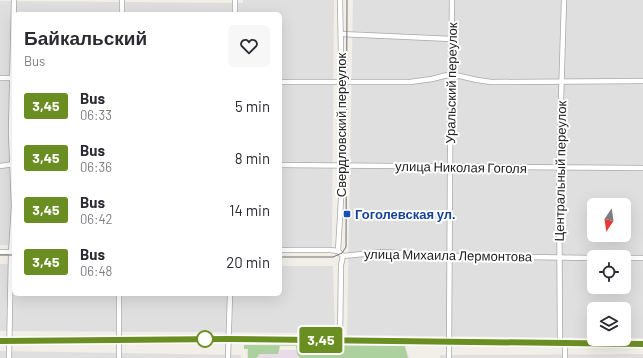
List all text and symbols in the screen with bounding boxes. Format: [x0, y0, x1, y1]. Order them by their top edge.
street label: Уральский переулок [442, 22, 460, 144]
button: heart [228, 25, 270, 67]
text: Байкальский [24, 26, 147, 49]
text: Bus [24, 53, 45, 69]
street label: Свердловский переулок [333, 53, 349, 197]
text: Bus [80, 89, 105, 107]
text: 3,45 [32, 97, 60, 114]
text: 5 min [235, 97, 270, 115]
street label: Центральный переулок [551, 100, 569, 241]
text: 06:33 [80, 107, 112, 123]
text: Bus [80, 141, 105, 159]
text: 3,45 [32, 149, 60, 166]
text: 8 min [235, 149, 270, 167]
street label: улица Николая Гоголя [395, 158, 527, 176]
text: 06:36 [80, 159, 112, 175]
text: Bus [80, 193, 105, 211]
north arrow [587, 198, 631, 242]
map controls [587, 198, 631, 346]
text: 3,45 [32, 201, 60, 218]
text: 14 min [229, 201, 270, 219]
place label: Гоголевская ул. [355, 206, 456, 222]
marker: Гоголевская ул. [342, 209, 352, 219]
text: 06:42 [80, 211, 113, 227]
text: Bus [80, 245, 105, 263]
street label: улица Михаила Лермонтова [364, 246, 533, 264]
button: locate [587, 250, 631, 294]
text: 3,45 [32, 253, 60, 270]
text: 20 min [226, 253, 270, 271]
text: 06:48 [80, 263, 112, 279]
button: layers [587, 302, 631, 346]
line badge: 3,45 [293, 327, 349, 353]
unlabelled marker [196, 330, 214, 348]
text: 3,45 [307, 331, 335, 348]

